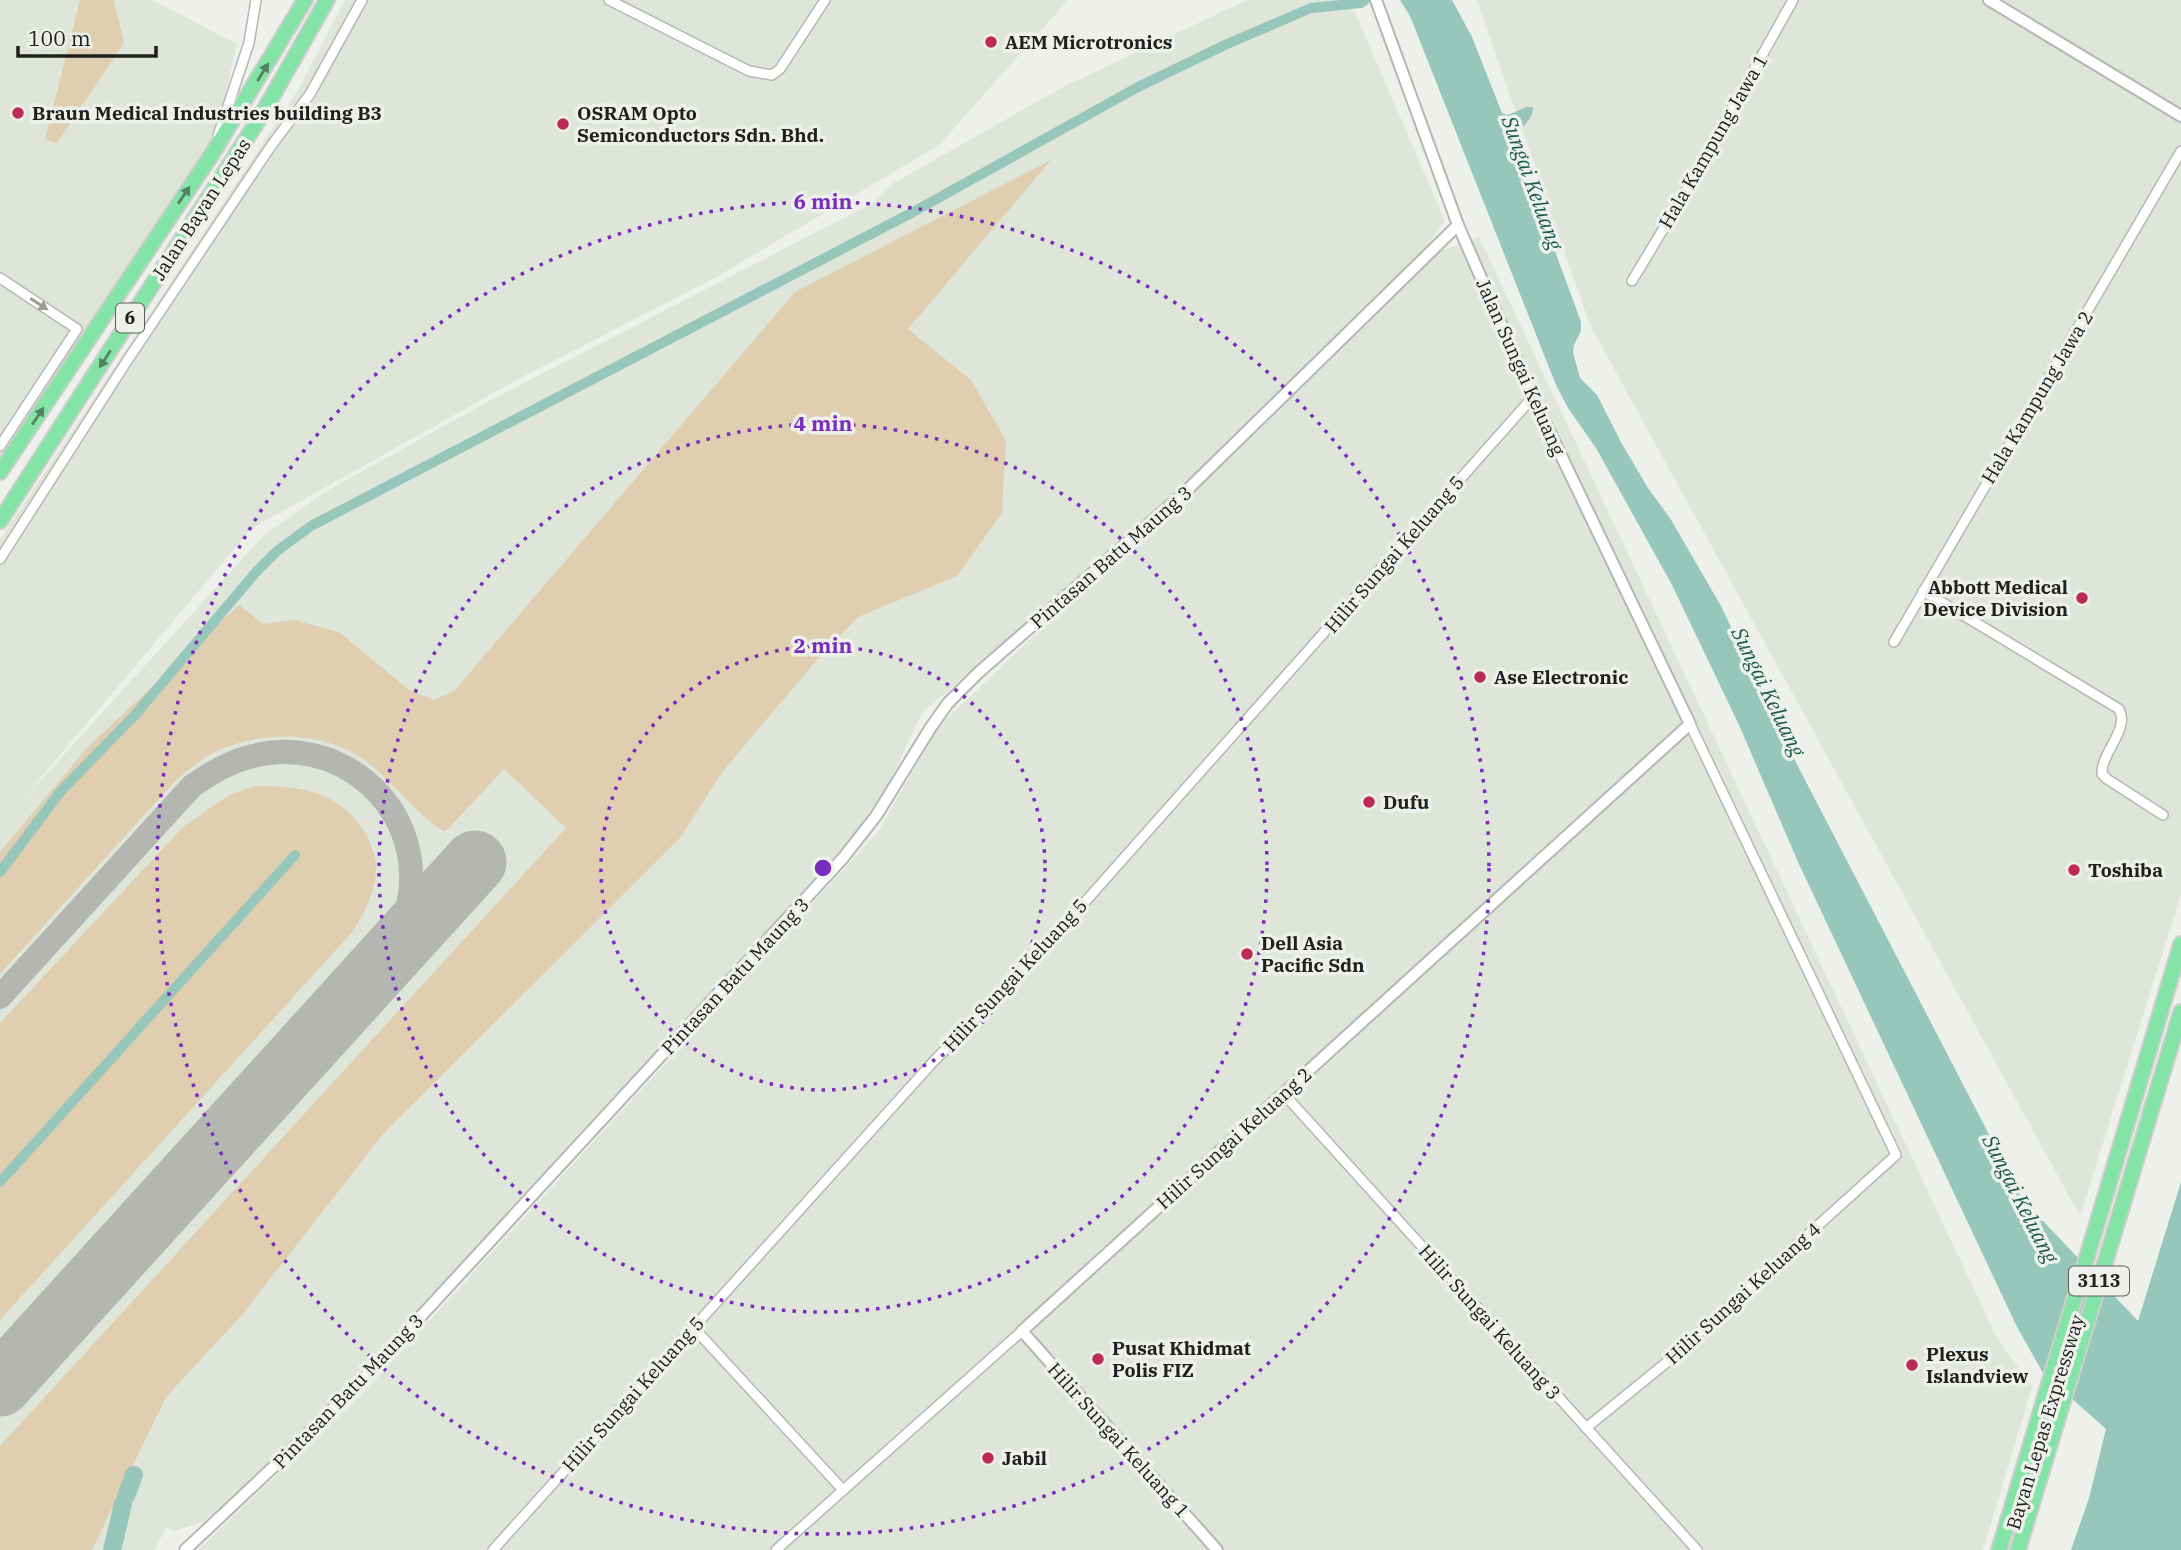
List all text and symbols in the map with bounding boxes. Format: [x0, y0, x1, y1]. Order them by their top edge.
scale bar [18, 14, 156, 58]
text: 100 m [28, 24, 91, 52]
place label: AEM Microtronics [1005, 30, 1172, 54]
marker: AEM Microtronics [983, 34, 999, 50]
street label: Hala Kampung Jawa 1 [1653, 50, 1773, 232]
one-way arrow [256, 63, 269, 82]
place label: Braun Medical Industries building B3 [32, 101, 382, 125]
place label: OSRAM Opto Semiconductors Sdn. Bhd. [577, 101, 824, 147]
marker: Braun Medical Industries building B3 [10, 105, 26, 121]
water label: Sungai Keluang [1495, 111, 1571, 255]
marker: OSRAM Opto Semiconductors Sdn. Bhd. [555, 116, 571, 132]
street label: Jalan Bayan Lepas [146, 134, 256, 284]
one-way arrow [178, 185, 191, 205]
text: 6 min [794, 187, 852, 215]
street label: Jalan Sungai Keluang [1471, 275, 1571, 460]
one-way arrow [29, 297, 48, 310]
road number: 6 [116, 304, 144, 332]
street label: Hala Kampung Jawa 2 [1976, 306, 2098, 488]
one-way arrow [98, 349, 111, 368]
one-way arrow [31, 406, 44, 425]
text: 4 min [794, 409, 852, 437]
street label: Hilir Sungai Keluang 5 [1319, 470, 1469, 638]
street label: Pintasan Batu Maung 3 [1025, 480, 1197, 634]
place label: Abbott Medical Device Division [1923, 575, 2068, 621]
marker: Abbott Medical Device Division [2074, 590, 2090, 606]
water label: Sungai Keluang [1725, 621, 1813, 762]
text: 2 min [794, 631, 852, 659]
place label: Ase Electronic [1494, 665, 1628, 689]
marker: Ase Electronic [1472, 669, 1488, 685]
place label: Dufu [1383, 790, 1429, 814]
marker: Dufu [1361, 794, 1377, 810]
centre of rings [811, 856, 835, 880]
place label: Toshiba [2088, 858, 2163, 882]
marker: Toshiba [2066, 862, 2082, 878]
street label: Pintasan Batu Maung 3 [656, 892, 814, 1060]
street label: Hilir Sungai Keluang 5 [938, 893, 1092, 1057]
place label: Dell Asia Pacific Sdn [1261, 931, 1365, 977]
marker: Dell Asia Pacific Sdn [1239, 946, 1255, 962]
street label: Hilir Sungai Keluang 2 [1151, 1062, 1317, 1214]
water label: Sungai Keluang [1976, 1129, 2066, 1269]
street label: Hilir Sungai Keluang 4 [1660, 1217, 1826, 1369]
street label: Hilir Sungai Keluang 3 [1414, 1239, 1566, 1405]
road number: 3113 [2069, 1266, 2129, 1296]
street label: Pintasan Batu Maung 3 [268, 1309, 428, 1473]
street label: Hilir Sungai Keluang 5 [557, 1311, 709, 1477]
street label: Bayan Lepas Expressway [2001, 1311, 2089, 1532]
place label: Pusat Khidmat Polis FIZ [1112, 1336, 1251, 1382]
place label: Plexus Islandview [1926, 1342, 2029, 1388]
marker: Pusat Khidmat Polis FIZ [1090, 1351, 1106, 1367]
street label: Hilir Sungai Keluang 1 [1043, 1357, 1195, 1523]
marker: Plexus Islandview [1904, 1357, 1920, 1373]
place label: Jabil [1002, 1446, 1047, 1470]
marker: Jabil [980, 1450, 996, 1466]

